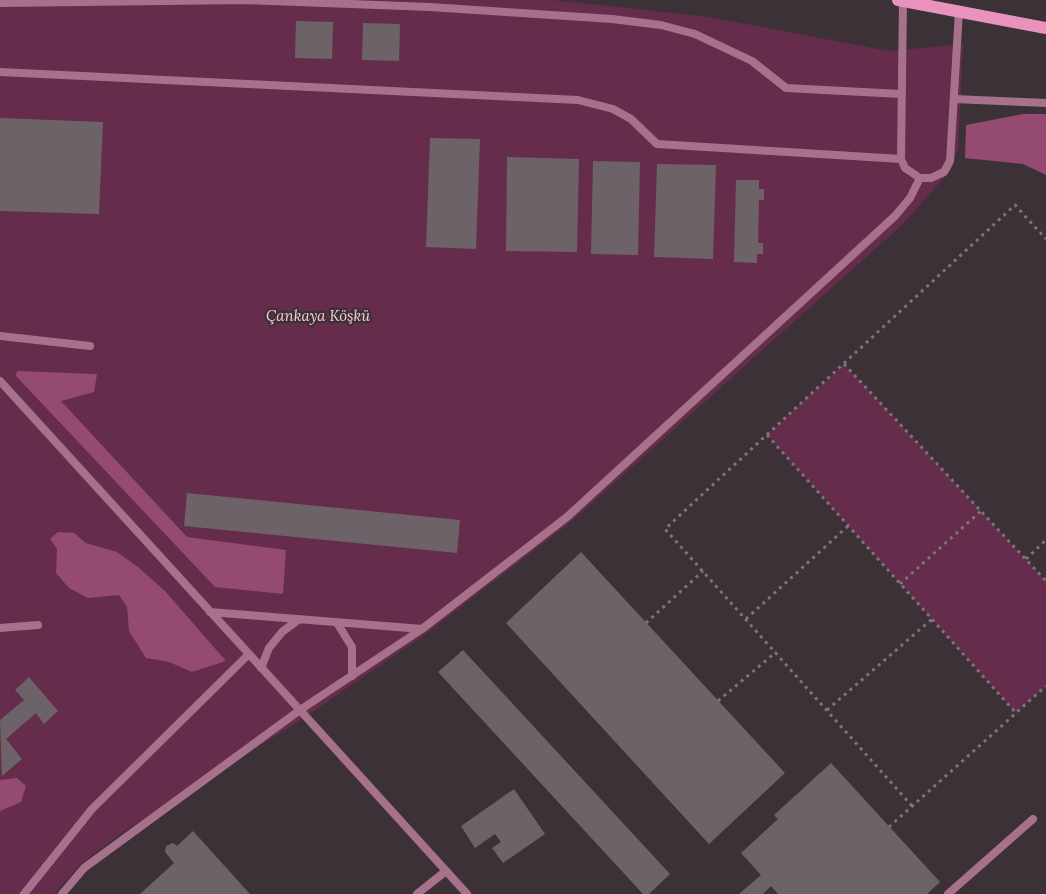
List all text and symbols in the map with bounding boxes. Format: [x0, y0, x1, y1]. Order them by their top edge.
park label: Çankaya Köşkü [266, 308, 370, 326]

